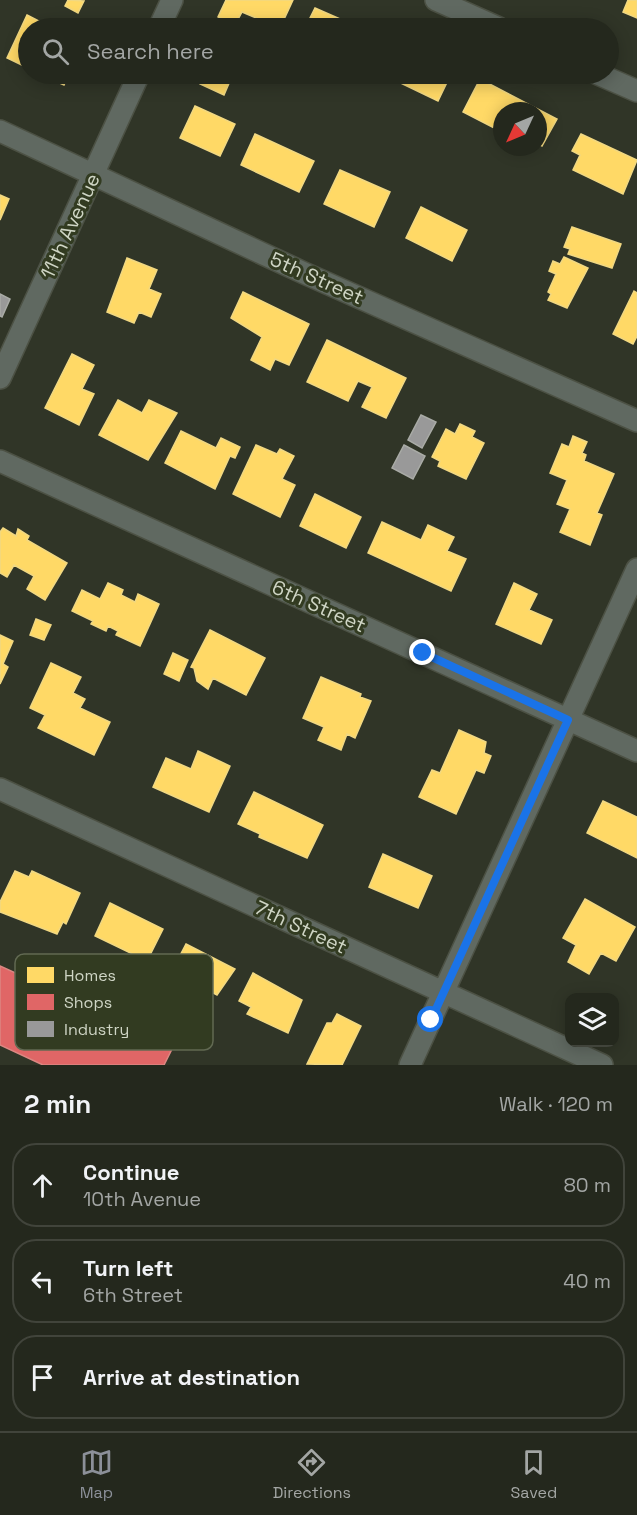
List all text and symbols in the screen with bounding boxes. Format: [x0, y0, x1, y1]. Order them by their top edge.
search box [18, 18, 619, 84]
icon: search [39, 35, 72, 68]
text: Search here [87, 37, 214, 65]
north arrow [493, 102, 547, 156]
street label: 11th Avenue [34, 169, 106, 283]
street label: 5th Street [266, 246, 368, 310]
street label: 6th Street [268, 574, 370, 638]
route end [409, 639, 435, 665]
street label: 7th Street [251, 894, 351, 960]
legend [15, 954, 213, 1050]
text: Homes [64, 965, 116, 986]
text: Shops [64, 992, 112, 1013]
map controls [565, 993, 619, 1047]
button: layers [565, 993, 619, 1047]
route start [417, 1006, 443, 1032]
text: Industry [64, 1019, 129, 1040]
text: 2 min [24, 1087, 91, 1121]
text: Walk · 120 m [499, 1091, 613, 1117]
text: Continue [83, 1158, 179, 1186]
icon: ahead [26, 1169, 59, 1202]
text: 80 m [563, 1172, 611, 1198]
text: 10th Avenue [83, 1186, 201, 1212]
text: Turn left [83, 1254, 173, 1282]
icon: left [26, 1265, 59, 1298]
text: 40 m [563, 1268, 611, 1294]
text: 6th Street [83, 1282, 183, 1308]
icon: arrive [26, 1361, 59, 1394]
text: Arrive at destination [83, 1363, 300, 1391]
tab: Map [80, 1446, 113, 1503]
tab: Directions [273, 1446, 351, 1503]
tab: Saved [511, 1446, 557, 1503]

